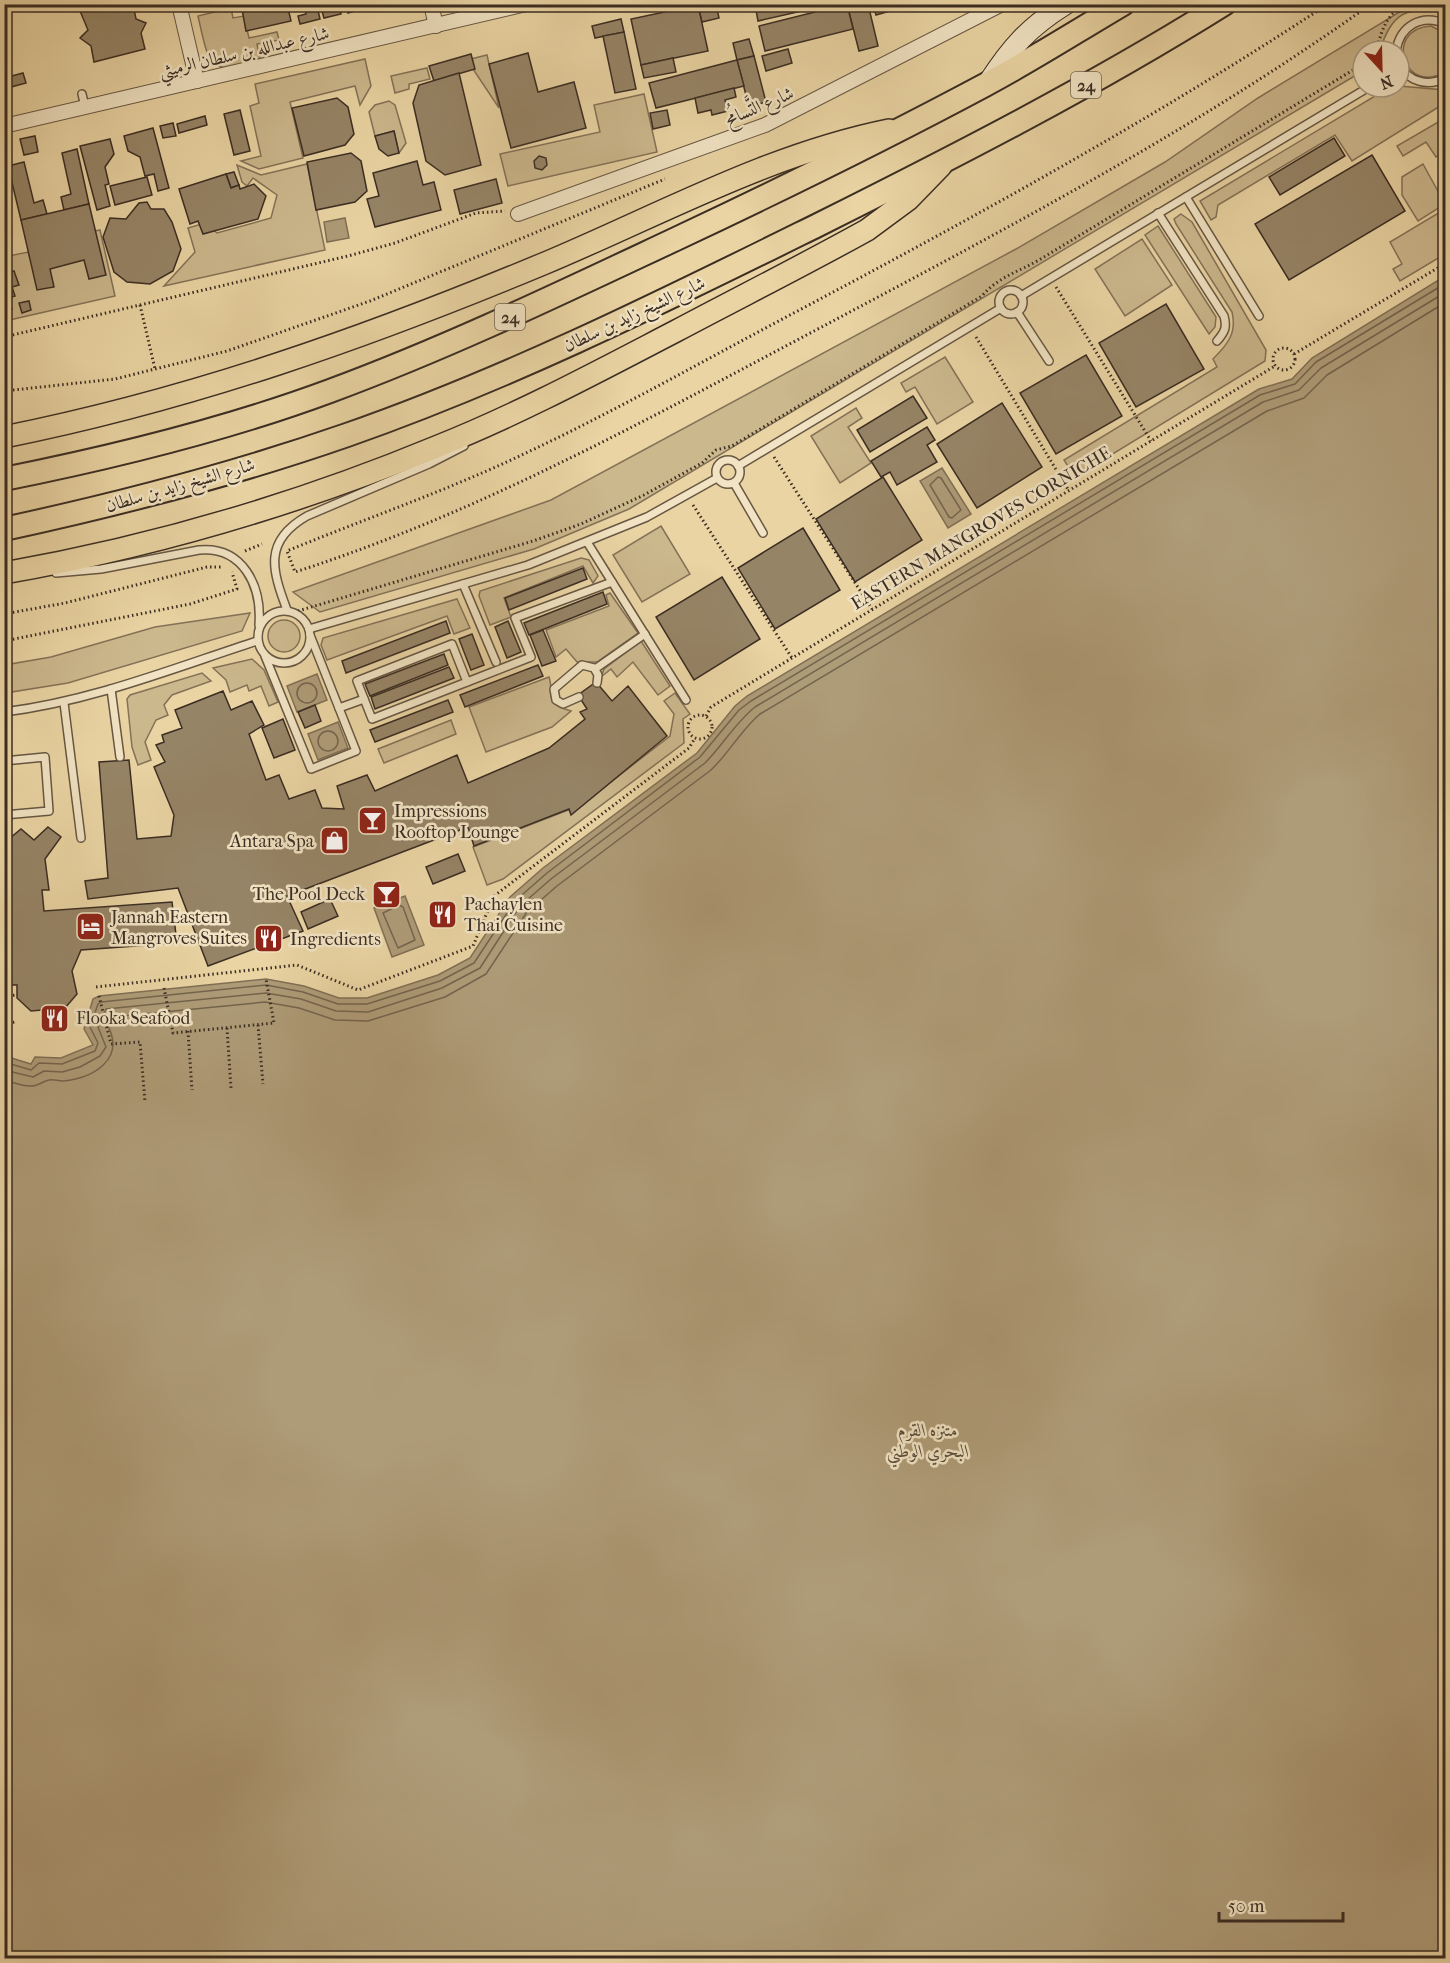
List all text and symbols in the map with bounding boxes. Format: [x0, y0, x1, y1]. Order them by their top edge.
street label: شارع عبدالله بن سلطان الرميثي [157, 23, 333, 88]
north arrow [1351, 39, 1411, 99]
text: N [1376, 71, 1396, 94]
road number: 24 [1071, 72, 1101, 98]
street label: شارع التَّسامُح [720, 78, 799, 135]
street label: شارع الشيخ زايد بن سلطان [560, 272, 711, 361]
road number: 24 [495, 304, 525, 330]
street label: EASTERN MANGROVES CORNICHE [848, 442, 1115, 615]
street label: شارع الشيخ زايد بن سلطان [103, 454, 259, 522]
place label: Impressions Rooftop Lounge [394, 801, 519, 843]
bar icon: Impressions Rooftop Lounge [357, 805, 389, 837]
shop icon: Antara Spa [319, 825, 351, 857]
place label: Antara Spa [229, 831, 315, 852]
bar icon: The Pool Deck [370, 878, 402, 910]
place label: The Pool Deck [253, 884, 366, 905]
place label: Pachaylen Thai Cuisine [464, 894, 563, 936]
restaurant icon: Pachaylen Thai Cuisine [427, 898, 459, 930]
place label: Jannah Eastern Mangroves Suites [109, 907, 247, 949]
hotel icon: Jannah Eastern Mangroves Suites [74, 911, 106, 943]
restaurant icon: Ingredients [253, 923, 285, 955]
place label: Ingredients [290, 929, 381, 950]
restaurant icon: Flooka Seafood [39, 1002, 71, 1034]
place label: Flooka Seafood [76, 1008, 191, 1029]
park label: متنزه القرم البحري الوطني [887, 1420, 969, 1468]
scale bar [1219, 1885, 1344, 1923]
text: 50 m [1228, 1896, 1265, 1917]

